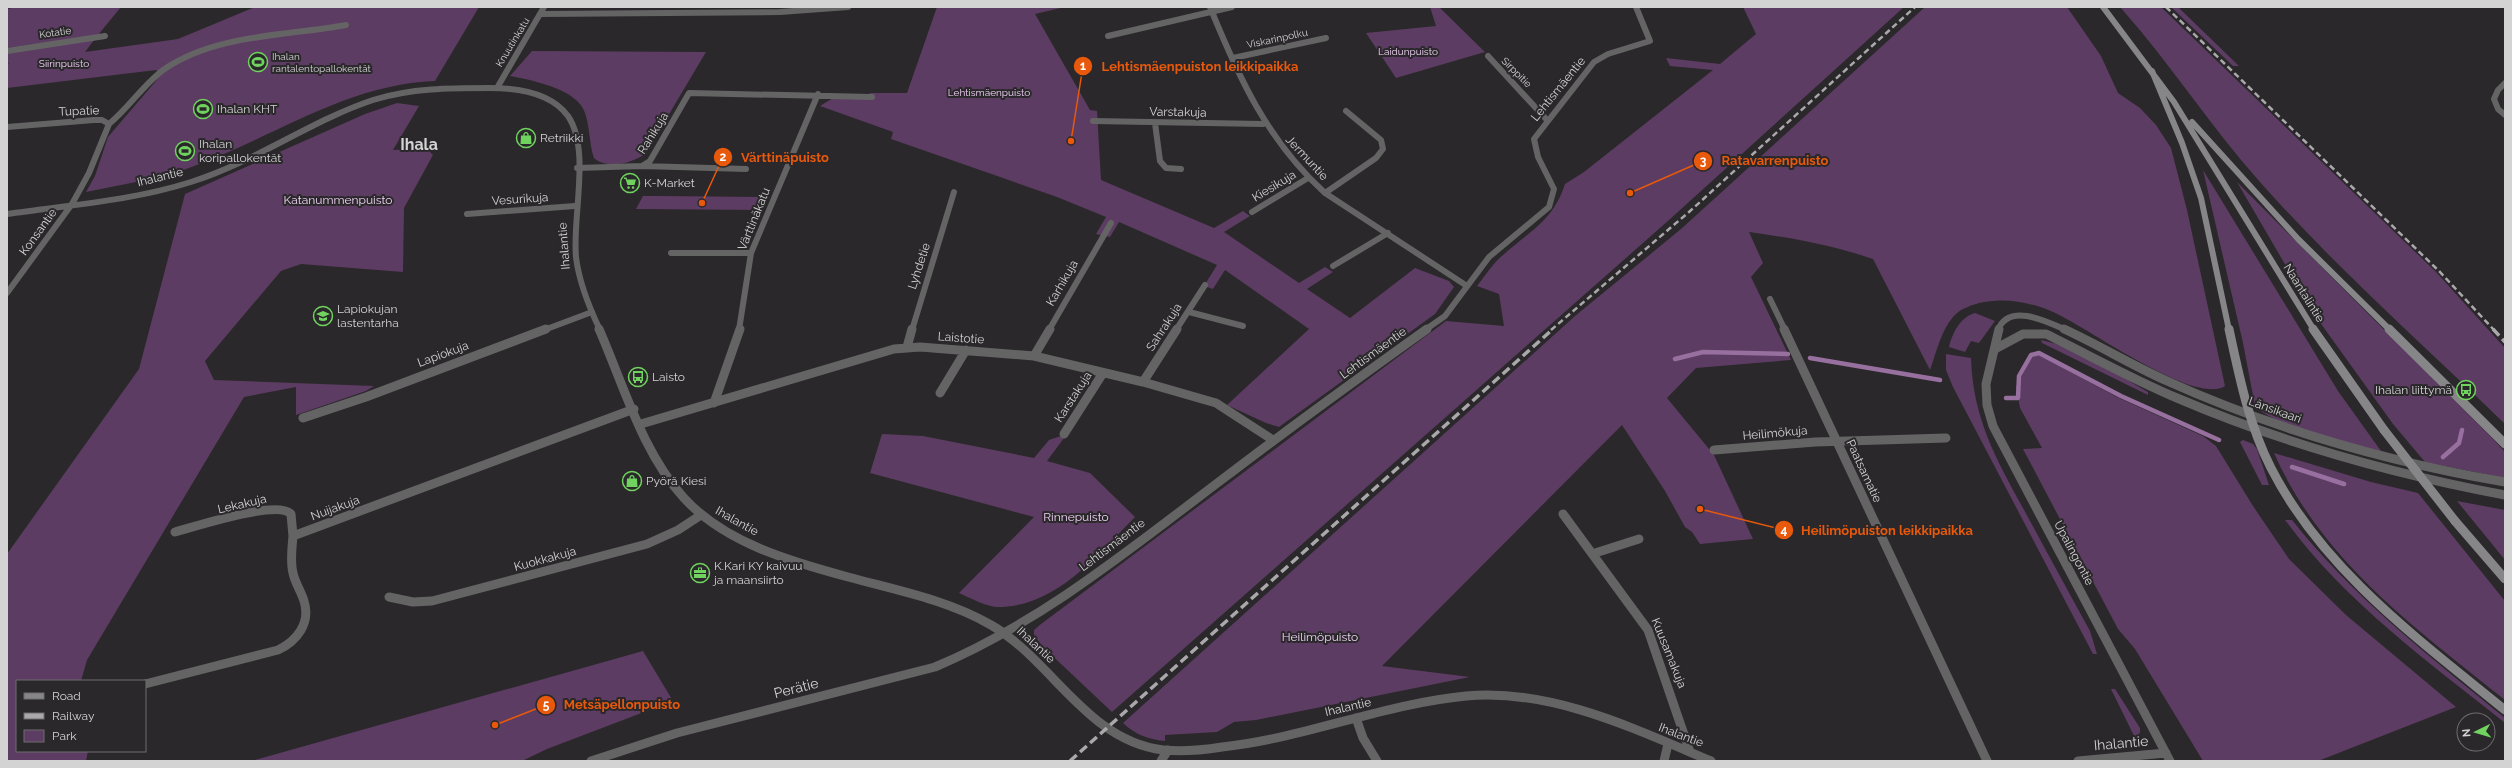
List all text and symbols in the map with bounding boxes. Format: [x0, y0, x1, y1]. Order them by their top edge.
street label: Knuutinkatu [493, 16, 531, 69]
street label: Kotatie [38, 25, 72, 40]
street label: Viskarinpolku [1246, 27, 1309, 50]
park label: Laidunpuisto [1378, 46, 1438, 57]
sports icon: Ihalan rantalentopallokentät [247, 51, 269, 73]
place label: Ihalan rantalentopallokentät [272, 51, 372, 74]
callout: Lehtismäenpuiston leikkipaikka [1073, 54, 1306, 79]
street label: Lehtismäentie [1528, 54, 1588, 124]
street label: Sirppitie [1499, 55, 1534, 90]
park label: Siirinpuisto [39, 58, 89, 69]
text: 1 [1080, 59, 1086, 73]
text: Lehtismäenpuiston leikkipaikka [1102, 59, 1299, 74]
park label: Lehtismäenpuisto [948, 87, 1030, 98]
sports icon: Ihalan KHT [192, 98, 214, 120]
place label: Ihalan KHT [217, 102, 278, 116]
street label: Tupatie [58, 103, 100, 119]
street label: Varstakuja [1149, 105, 1207, 119]
street label: Rahikuja [635, 110, 671, 156]
shop icon: Retriikki [515, 127, 537, 149]
place label: Retriikki [540, 131, 583, 145]
street label: Jermuntie [1283, 133, 1331, 183]
district label: Ihala [400, 135, 438, 154]
place label: Ihalan koripallokentät [199, 137, 281, 165]
sports icon: Ihalan koripallokentät [174, 140, 196, 162]
callout: Värttinäpuisto [713, 145, 837, 170]
callout: Ratavarrenpuisto [1693, 148, 1836, 173]
text: 2 [720, 150, 727, 164]
text: Värttinäpuisto [741, 150, 829, 165]
text: Ratavarrenpuisto [1722, 153, 1829, 168]
text: 3 [1700, 154, 1707, 168]
street label: Ihalantie [136, 165, 184, 189]
street label: Kiesikuja [1250, 168, 1298, 204]
supermarket icon: K-Market [619, 172, 641, 194]
place label: K-Market [644, 176, 695, 190]
street label: Värttinäkatu [735, 186, 773, 252]
street label: Vesurikuja [491, 190, 549, 208]
park label: Katanummenpuisto [284, 193, 393, 207]
street label: Konsantie [16, 206, 60, 258]
street label: Ihalantie [555, 222, 573, 270]
street label: Lyhdetie [905, 241, 933, 291]
street label: Karhikuja [1043, 257, 1081, 309]
street label: Naantalintie [2281, 261, 2327, 325]
street label: Sahrakuja [1143, 300, 1185, 354]
place label: Lapiokujan lastentarha [337, 302, 399, 330]
school or university icon: Lapiokujan lastentarha [312, 305, 334, 327]
street label: Lehtismäentie [1337, 324, 1409, 382]
street label: Laistotie [937, 329, 985, 347]
street label: Lapiokuja [415, 338, 471, 370]
bus stop icon: Laisto [627, 366, 649, 388]
street label: Karstakuja [1051, 369, 1095, 425]
place label: Laisto [652, 370, 685, 384]
bus stop icon: Ihalan liittymä [2455, 379, 2477, 401]
place label: Ihalan liittymä [2375, 383, 2452, 397]
street label: Länsikaari [2247, 394, 2303, 426]
street label: Heilimökuja [1742, 423, 1808, 443]
street label: Paatsamatie [1843, 437, 1885, 505]
shop icon: Pyörä Kiesi [621, 470, 643, 492]
place label: Pyörä Kiesi [646, 474, 706, 488]
street label: Lekakuja [216, 492, 268, 516]
street label: Nuijakuja [309, 493, 361, 523]
street label: Ihalantie [713, 503, 761, 539]
park label: Rinnepuisto [1043, 510, 1109, 524]
street label: Lehtismäentie [1076, 516, 1148, 574]
callout: Heilimöpuiston leikkipaikka [1774, 518, 1981, 543]
street label: Upalingontie [2051, 518, 2097, 588]
text: 4 [1781, 523, 1788, 537]
text: Heilimöpuiston leikkipaikka [1801, 523, 1973, 538]
street label: Kuokkakuja [512, 544, 578, 574]
place label: K.Kari KY kaivuu ja maansiirto [712, 559, 802, 587]
office icon: K.Kari KY kaivuu ja maansiirto [689, 562, 711, 584]
street label: Kuusamakuja [1649, 616, 1689, 690]
street label: Ihalantie [1014, 624, 1058, 666]
park label: Heilimöpuisto [1282, 630, 1358, 644]
street label: Perätie [772, 675, 820, 701]
legend [16, 680, 146, 752]
text: Road [52, 689, 81, 703]
callout: Metsäpellonpuisto [536, 692, 688, 717]
street label: Ihalantie [1324, 695, 1372, 719]
text: Metsäpellonpuisto [564, 697, 680, 712]
text: 5 [543, 698, 550, 712]
text: Railway [52, 709, 95, 723]
north arrow [2456, 712, 2496, 752]
street label: Ihalantie [1657, 720, 1705, 750]
text: N [2460, 728, 2473, 738]
text: Park [52, 729, 77, 743]
street label: Ihalantie [2093, 733, 2149, 753]

